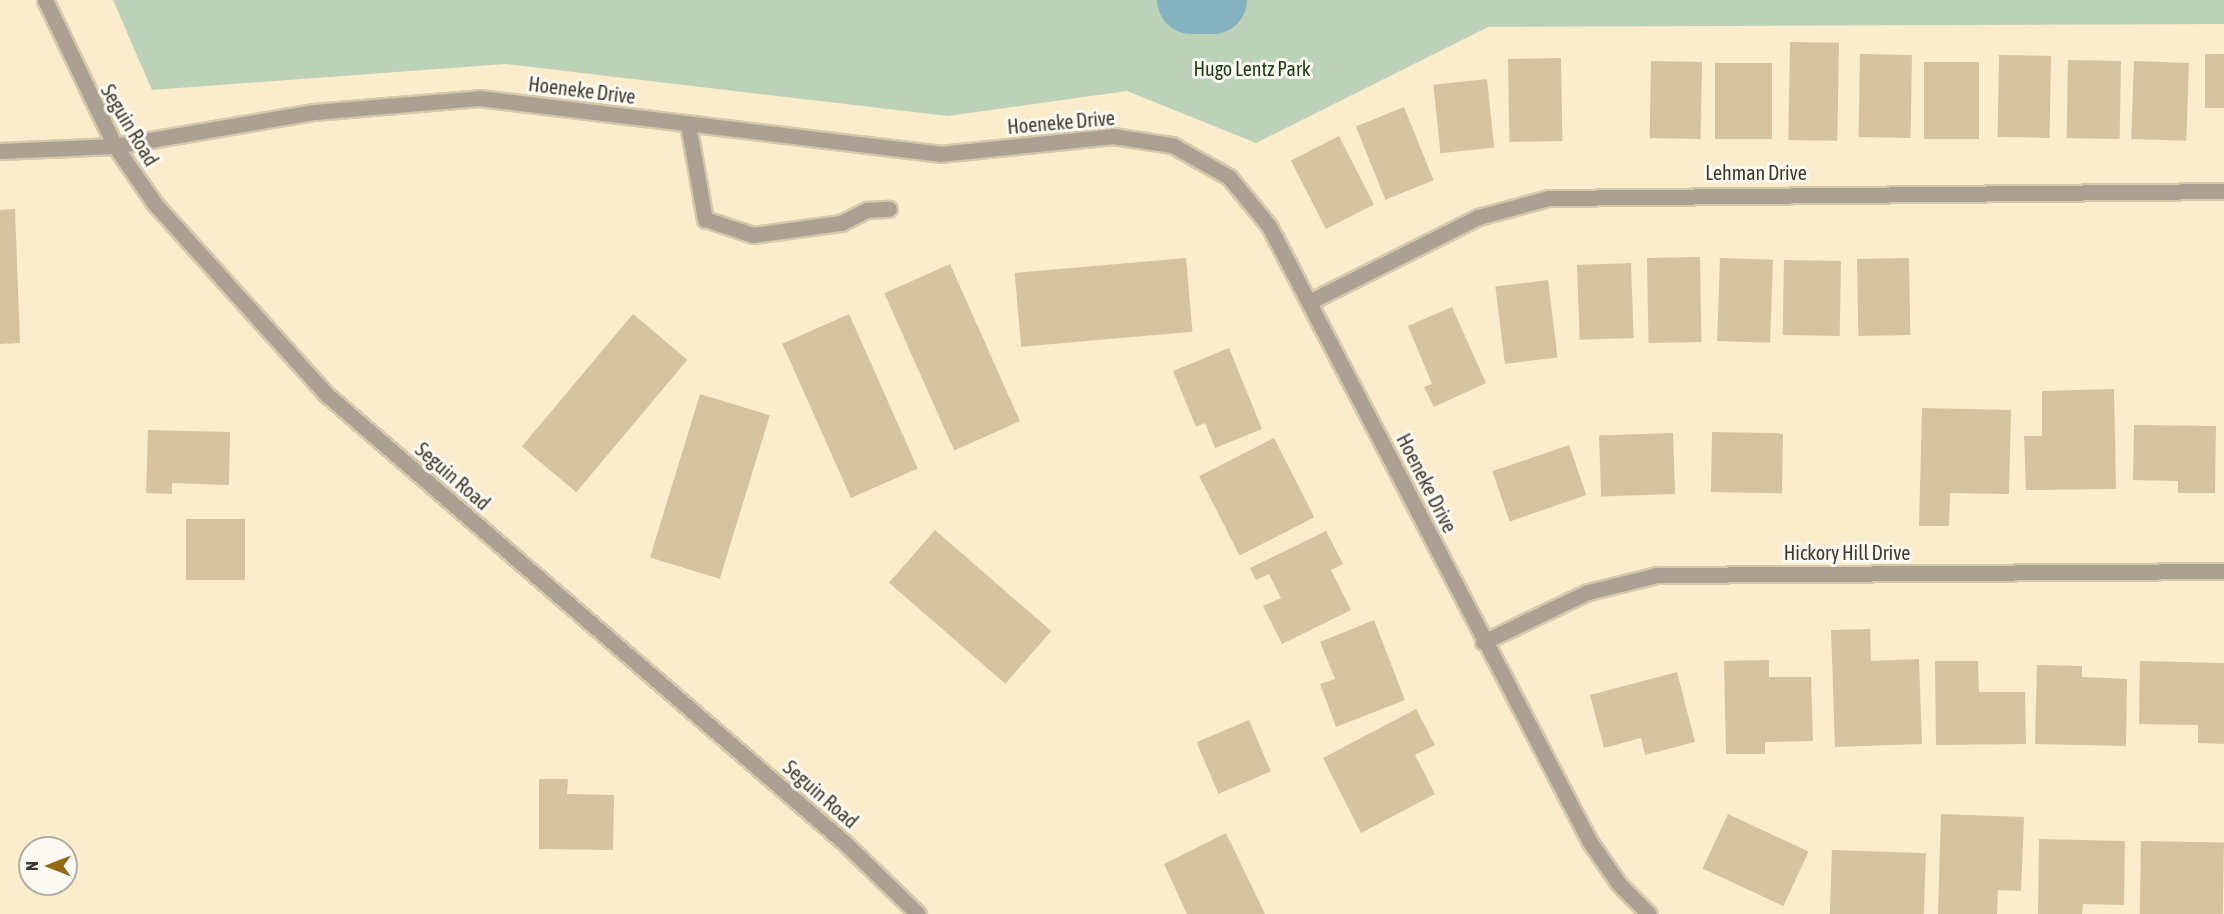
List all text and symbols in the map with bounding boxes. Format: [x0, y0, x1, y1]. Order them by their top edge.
park label: Hugo Lentz Park [1193, 56, 1311, 80]
street label: Hoeneke Drive [527, 72, 637, 108]
street label: Seguin Road [96, 80, 164, 170]
street label: Hoeneke Drive [1006, 105, 1116, 139]
street label: Lehman Drive [1705, 160, 1807, 184]
street label: Hoeneke Drive [1392, 429, 1462, 537]
street label: Seguin Road [411, 437, 495, 515]
street label: Hickory Hill Drive [1784, 540, 1910, 564]
street label: Seguin Road [779, 755, 863, 833]
north arrow [18, 836, 78, 896]
text: N [23, 861, 41, 871]

